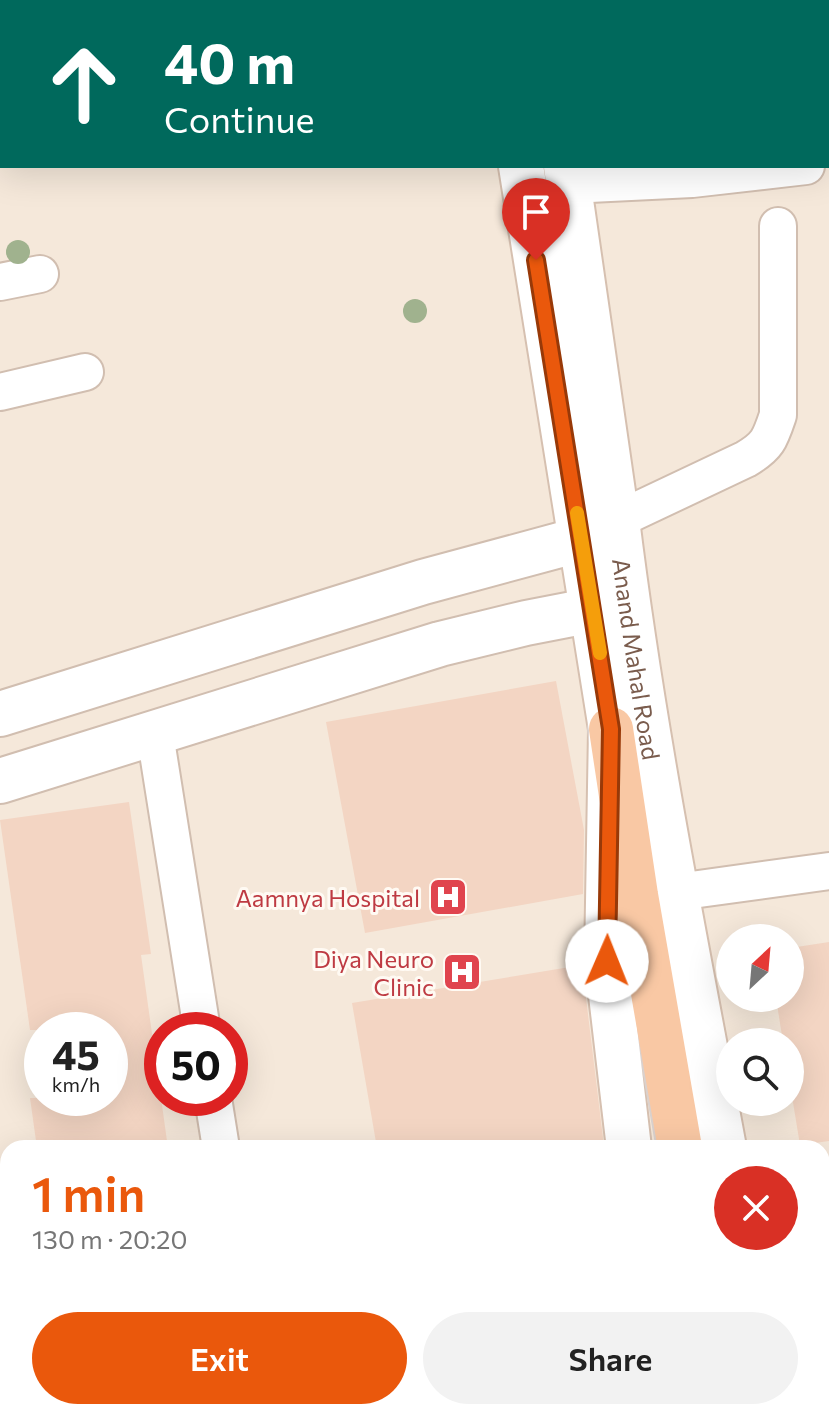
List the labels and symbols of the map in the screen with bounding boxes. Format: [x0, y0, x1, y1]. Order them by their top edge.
pin [502, 178, 570, 260]
street label: Anand Mahal Road [608, 556, 667, 762]
hospital icon: Aamnya Hospital [427, 876, 469, 918]
place label: Aamnya Hospital [236, 883, 420, 912]
position arrow [565, 919, 649, 1003]
north arrow [716, 924, 804, 1012]
place label: Diya Neuro Clinic [313, 944, 434, 1001]
hospital icon: Diya Neuro Clinic [441, 951, 483, 993]
speed limit sign: 50 [144, 1012, 248, 1116]

